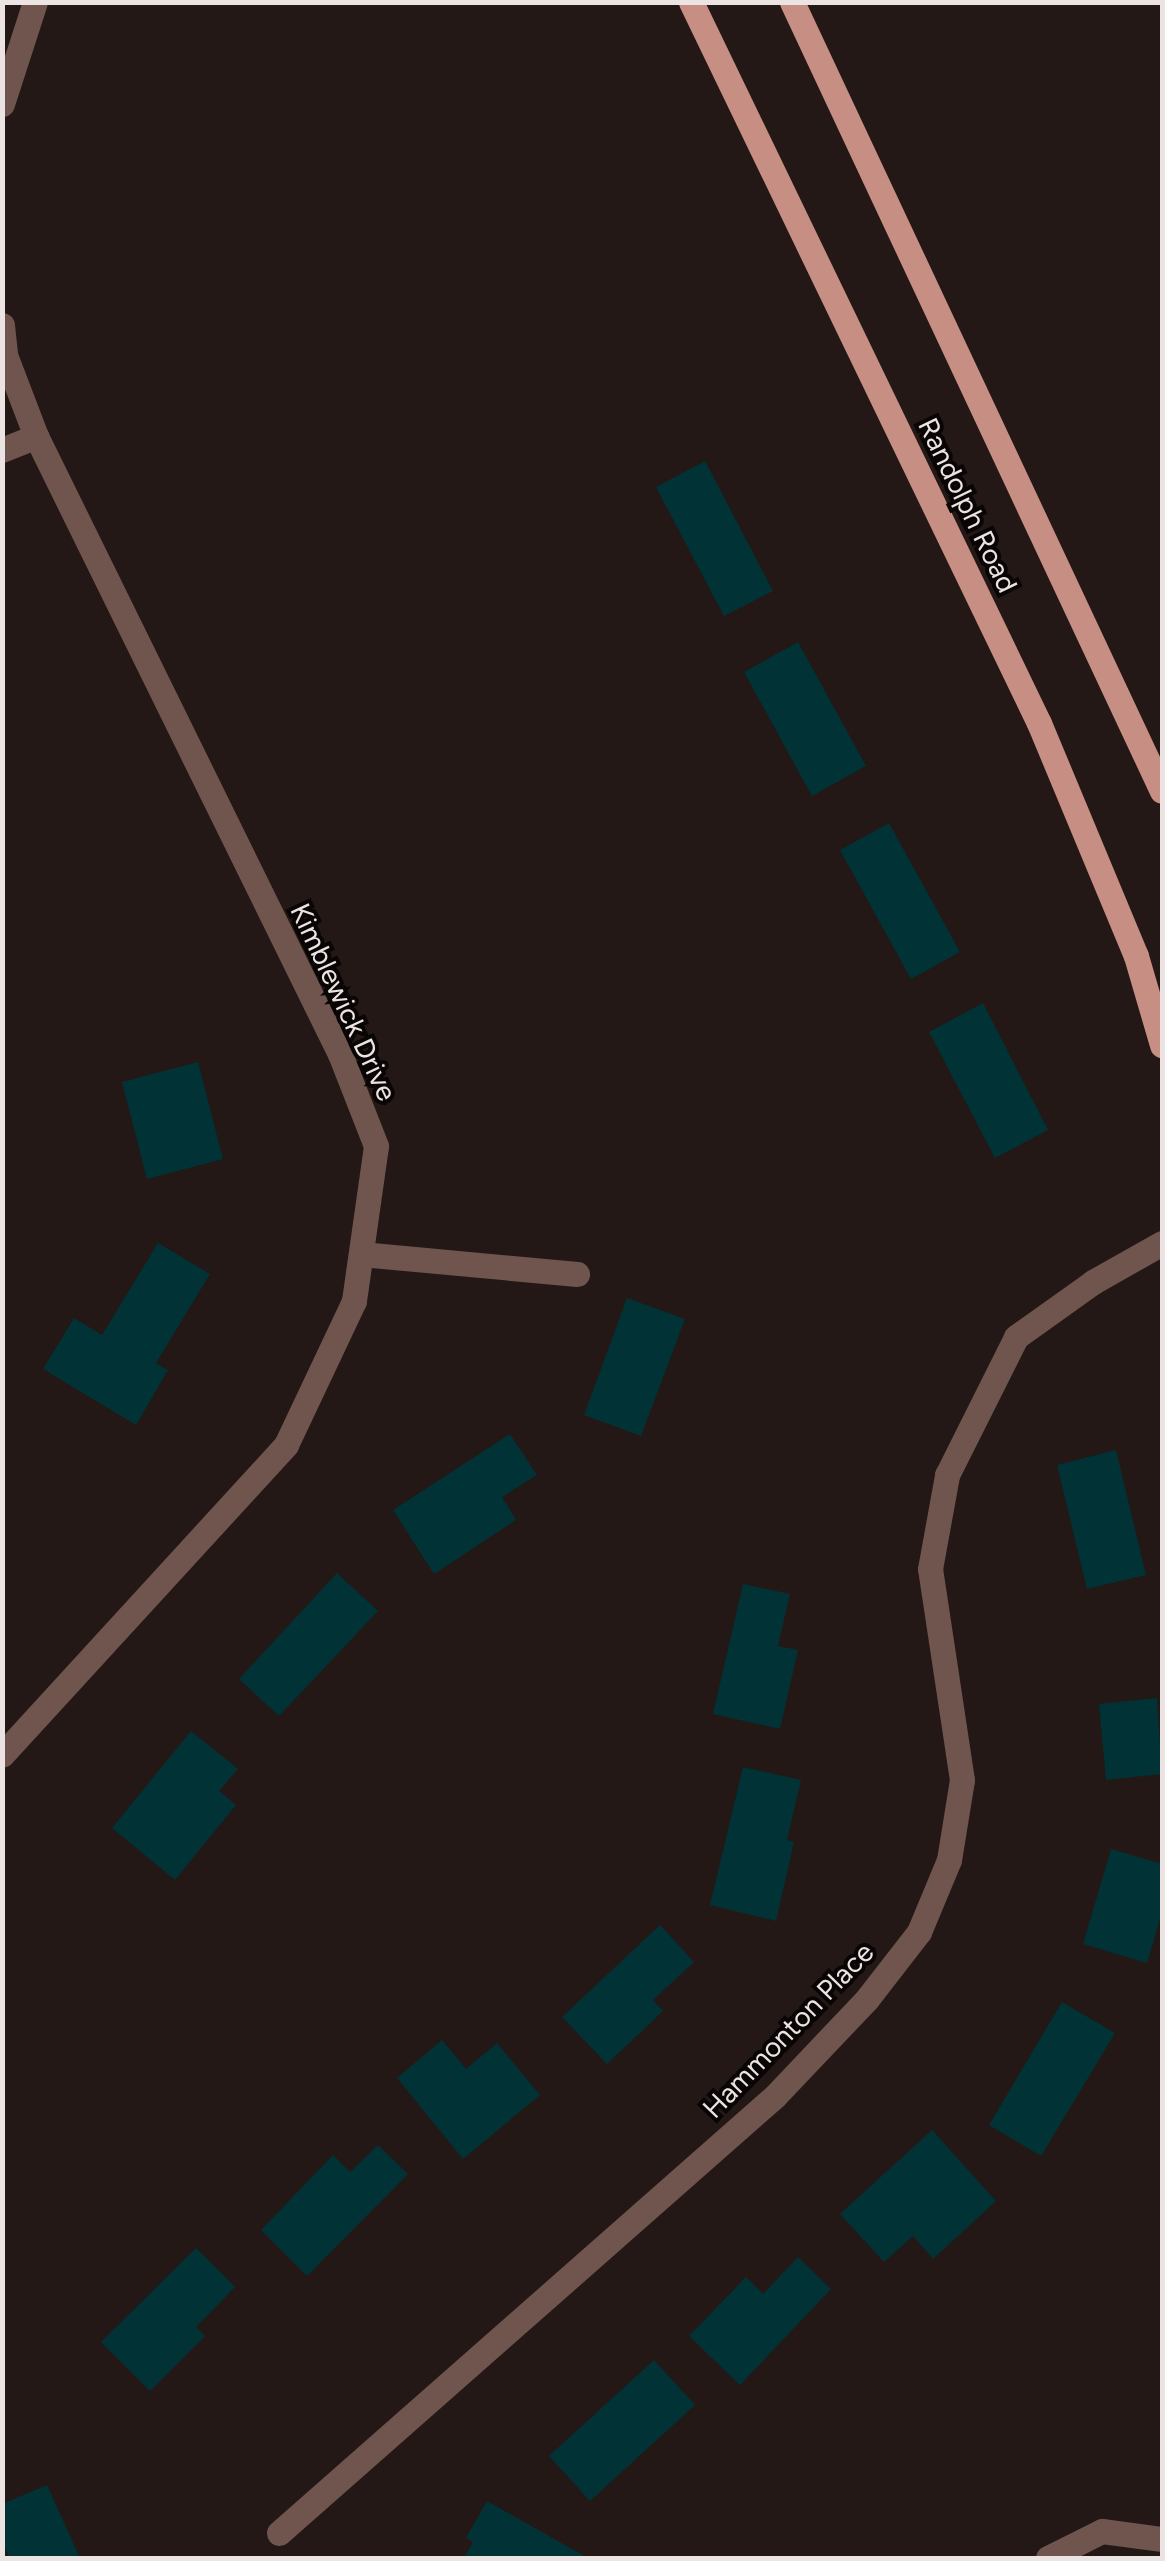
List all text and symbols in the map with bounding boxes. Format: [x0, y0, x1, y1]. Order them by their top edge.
street label: Randolph Road [911, 412, 1025, 598]
street label: Kimblewick Drive [284, 898, 404, 1106]
street label: Hammonton Place [696, 1935, 880, 2125]

